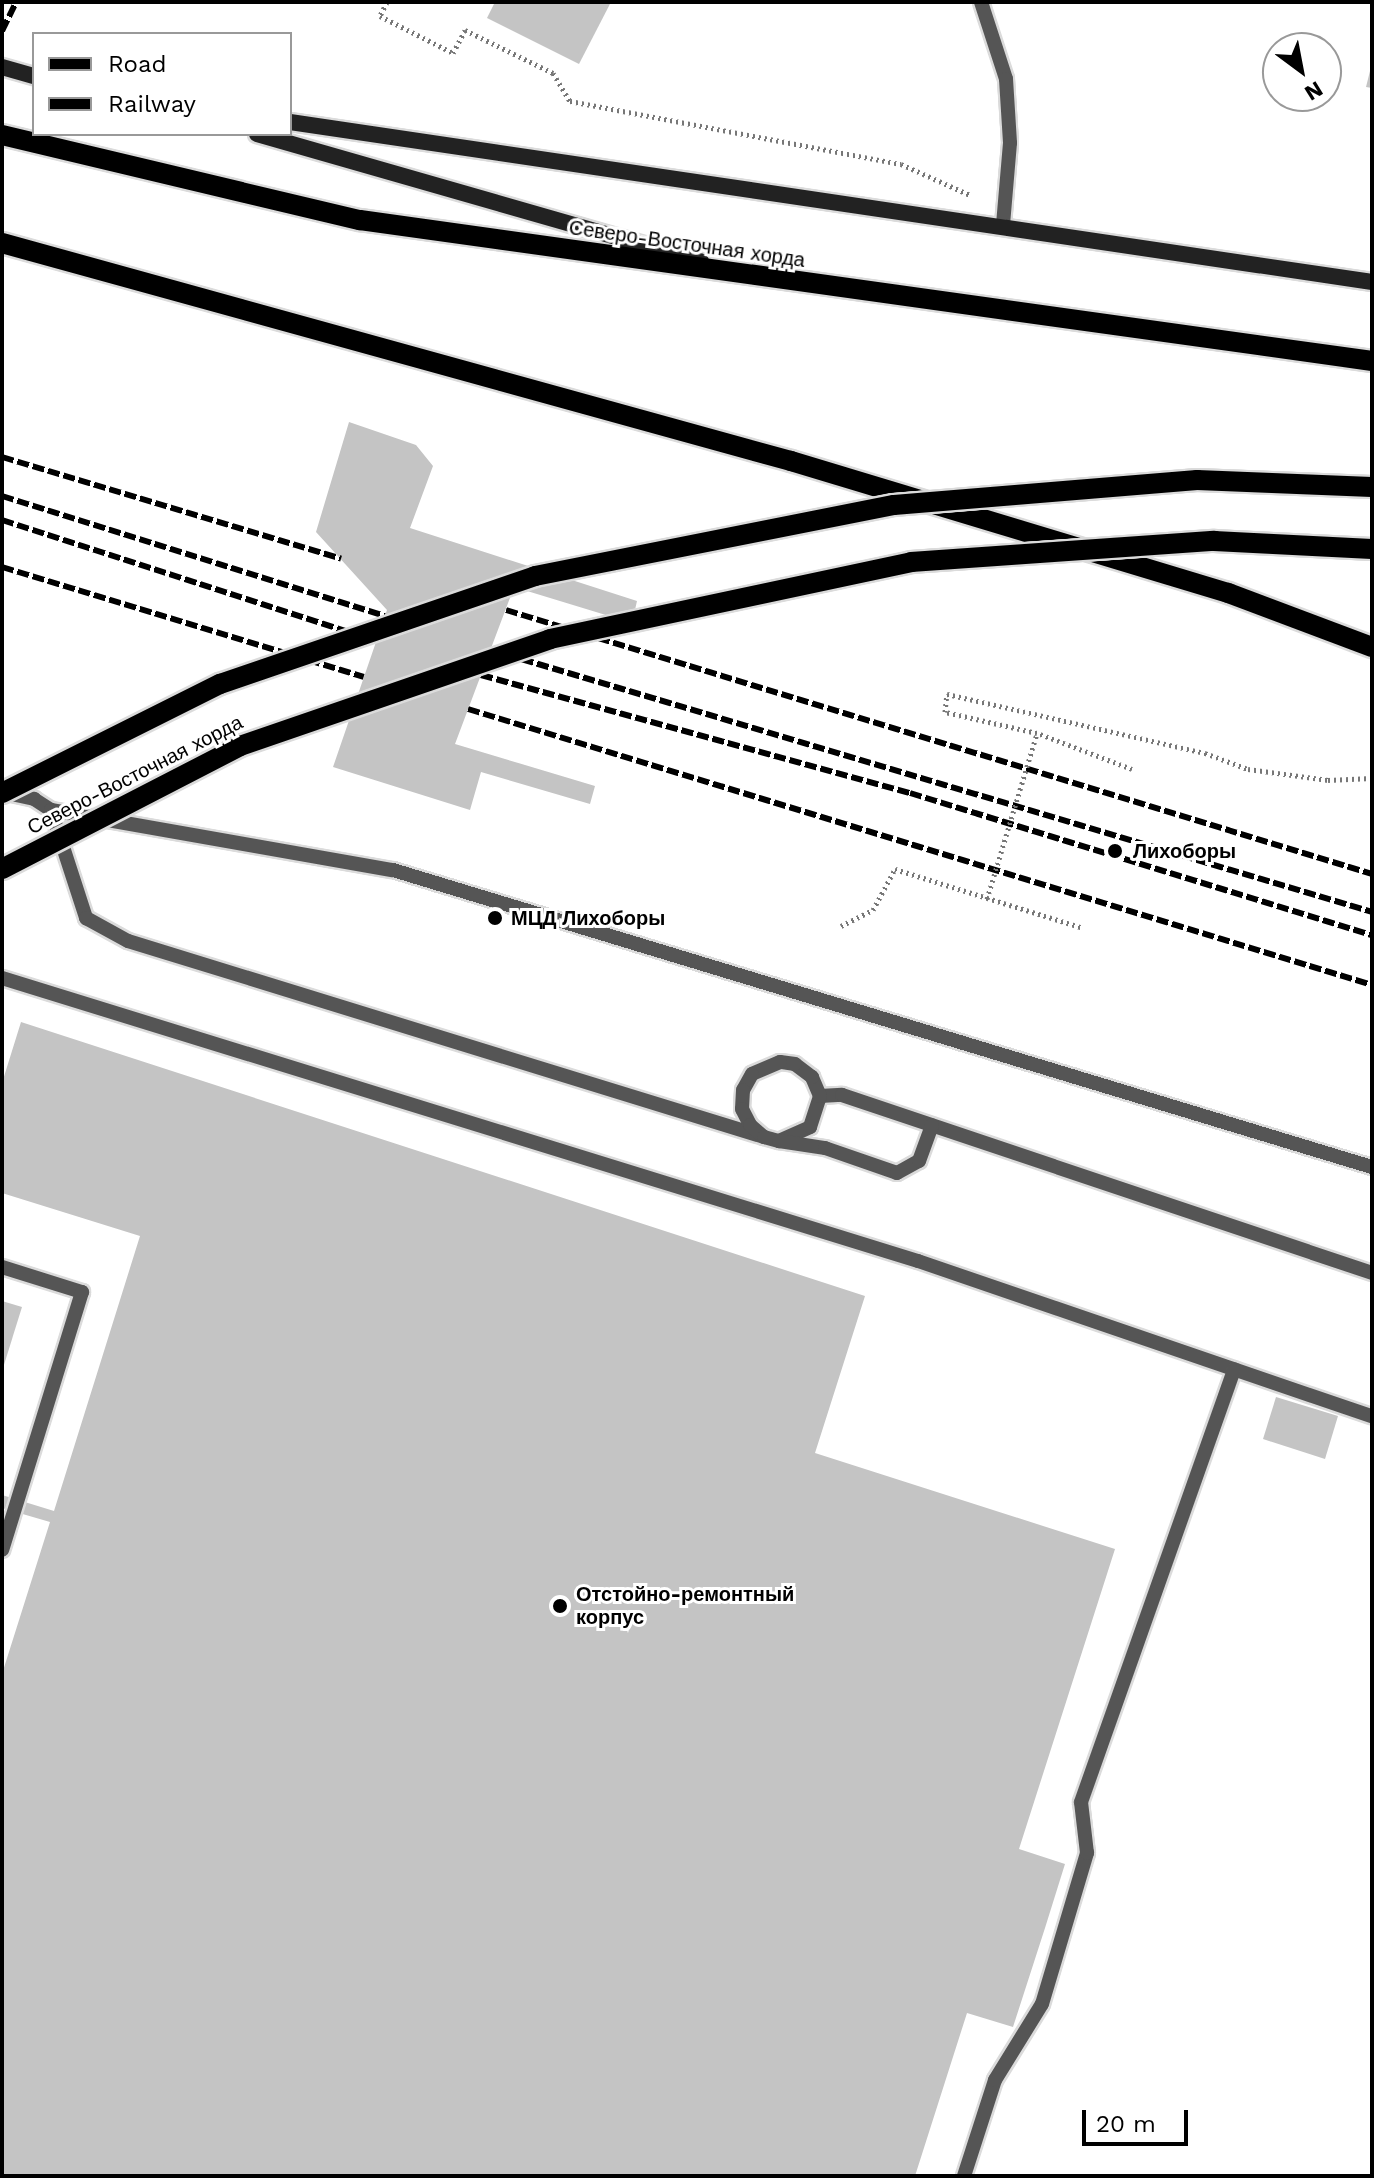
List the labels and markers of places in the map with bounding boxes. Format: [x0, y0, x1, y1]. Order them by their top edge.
place label: Лихоборы [1133, 839, 1236, 863]
marker: Лихоборы [1104, 840, 1126, 862]
place label: МЦД Лихоборы [511, 906, 665, 930]
marker: МЦД Лихоборы [486, 909, 504, 927]
place label: Отстойно-ремонтный корпус [576, 1582, 794, 1629]
marker: Отстойно-ремонтный корпус [551, 1597, 569, 1615]

